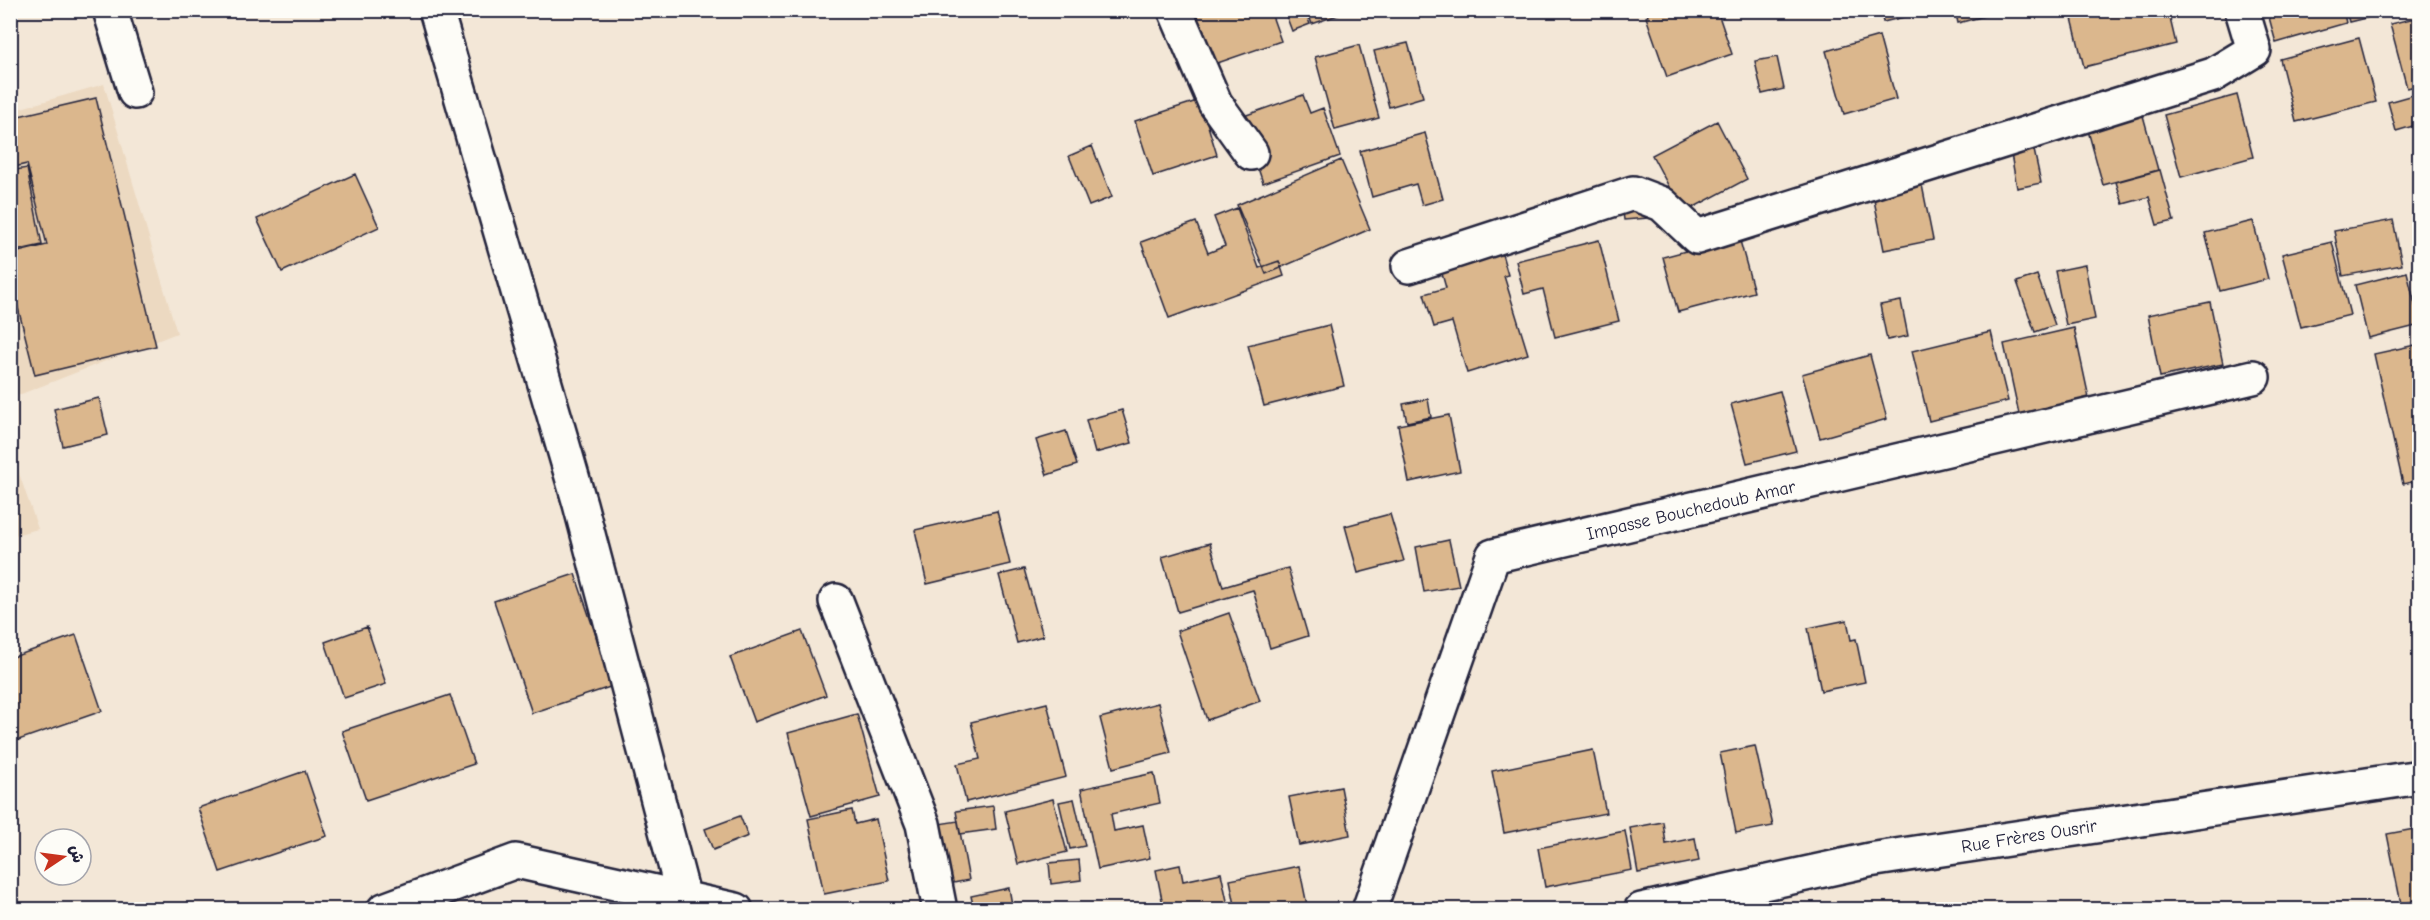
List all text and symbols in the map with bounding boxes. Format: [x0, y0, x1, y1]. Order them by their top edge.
street label: Impasse Bouchedoub Amar [1585, 476, 1798, 545]
street label: Rue Frères Ousrir [1960, 815, 2099, 858]
north arrow [33, 827, 93, 887]
text: ش [66, 843, 87, 864]

